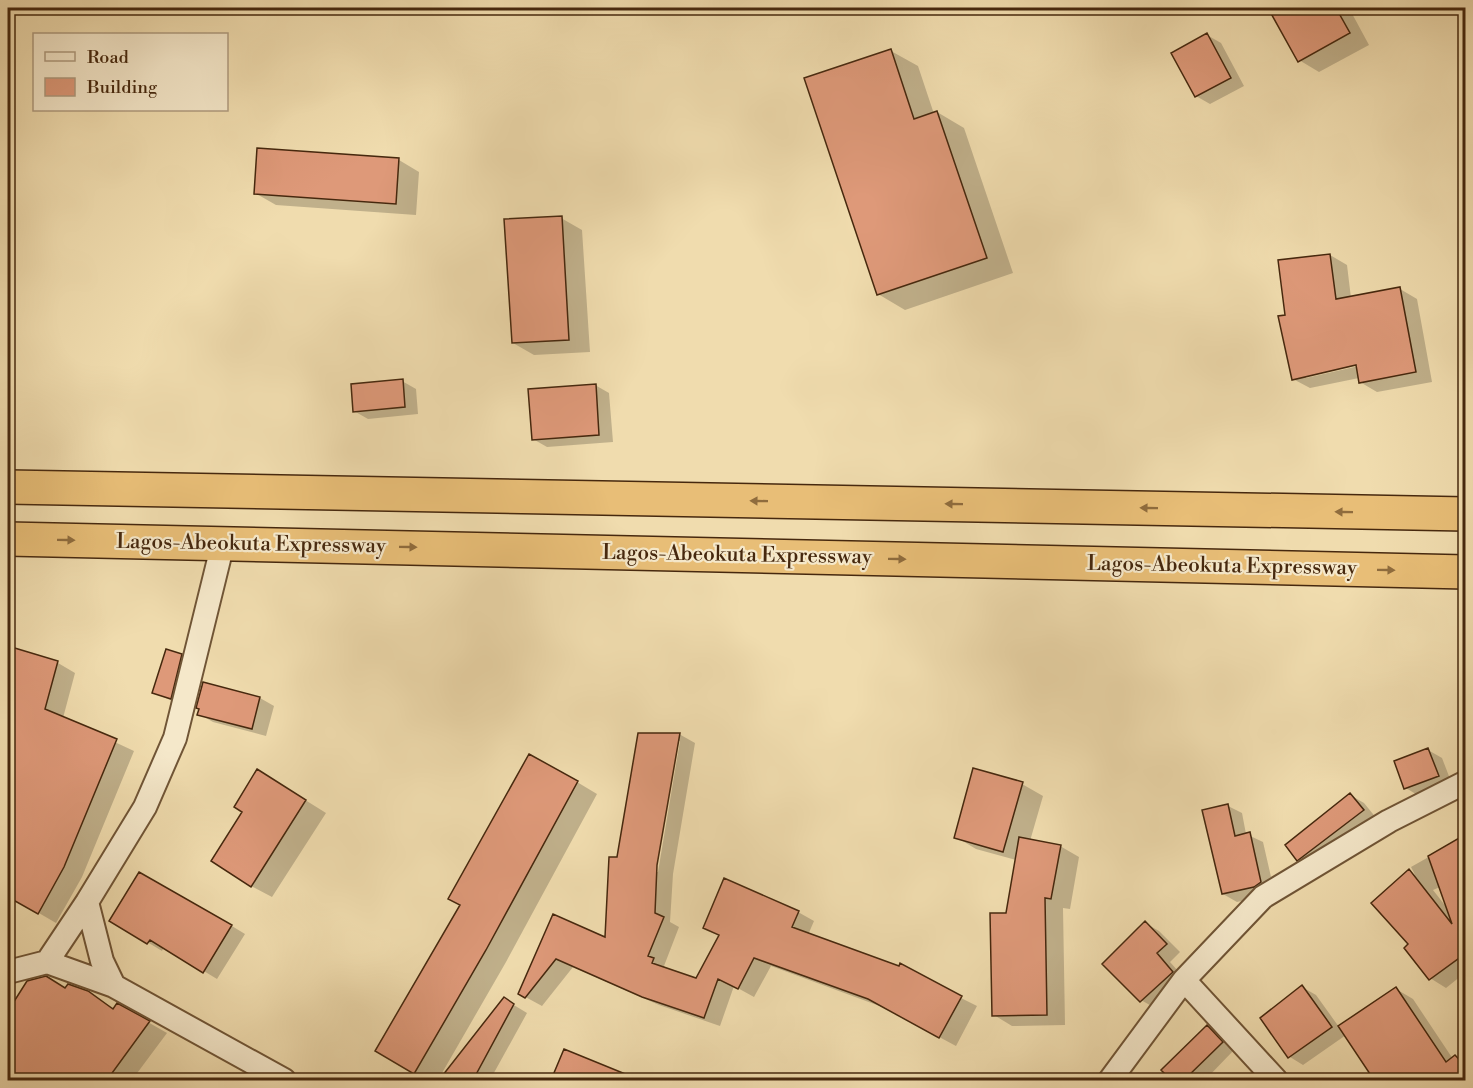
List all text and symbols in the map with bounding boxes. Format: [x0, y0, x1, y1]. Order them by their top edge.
legend [33, 33, 228, 111]
text: Road [87, 46, 130, 69]
text: Building [86, 76, 158, 99]
one-way arrow [750, 496, 769, 506]
one-way arrow [945, 500, 964, 509]
one-way arrow [1140, 503, 1159, 513]
one-way arrow [1335, 507, 1354, 517]
street label: Lagos-Abeokuta Expressway [116, 529, 387, 559]
one-way arrow [56, 536, 75, 545]
street label: Lagos-Abeokuta Expressway [602, 540, 873, 570]
one-way arrow [398, 543, 417, 552]
street label: Lagos-Abeokuta Expressway [1087, 551, 1358, 581]
one-way arrow [887, 554, 906, 563]
one-way arrow [1376, 565, 1395, 575]

